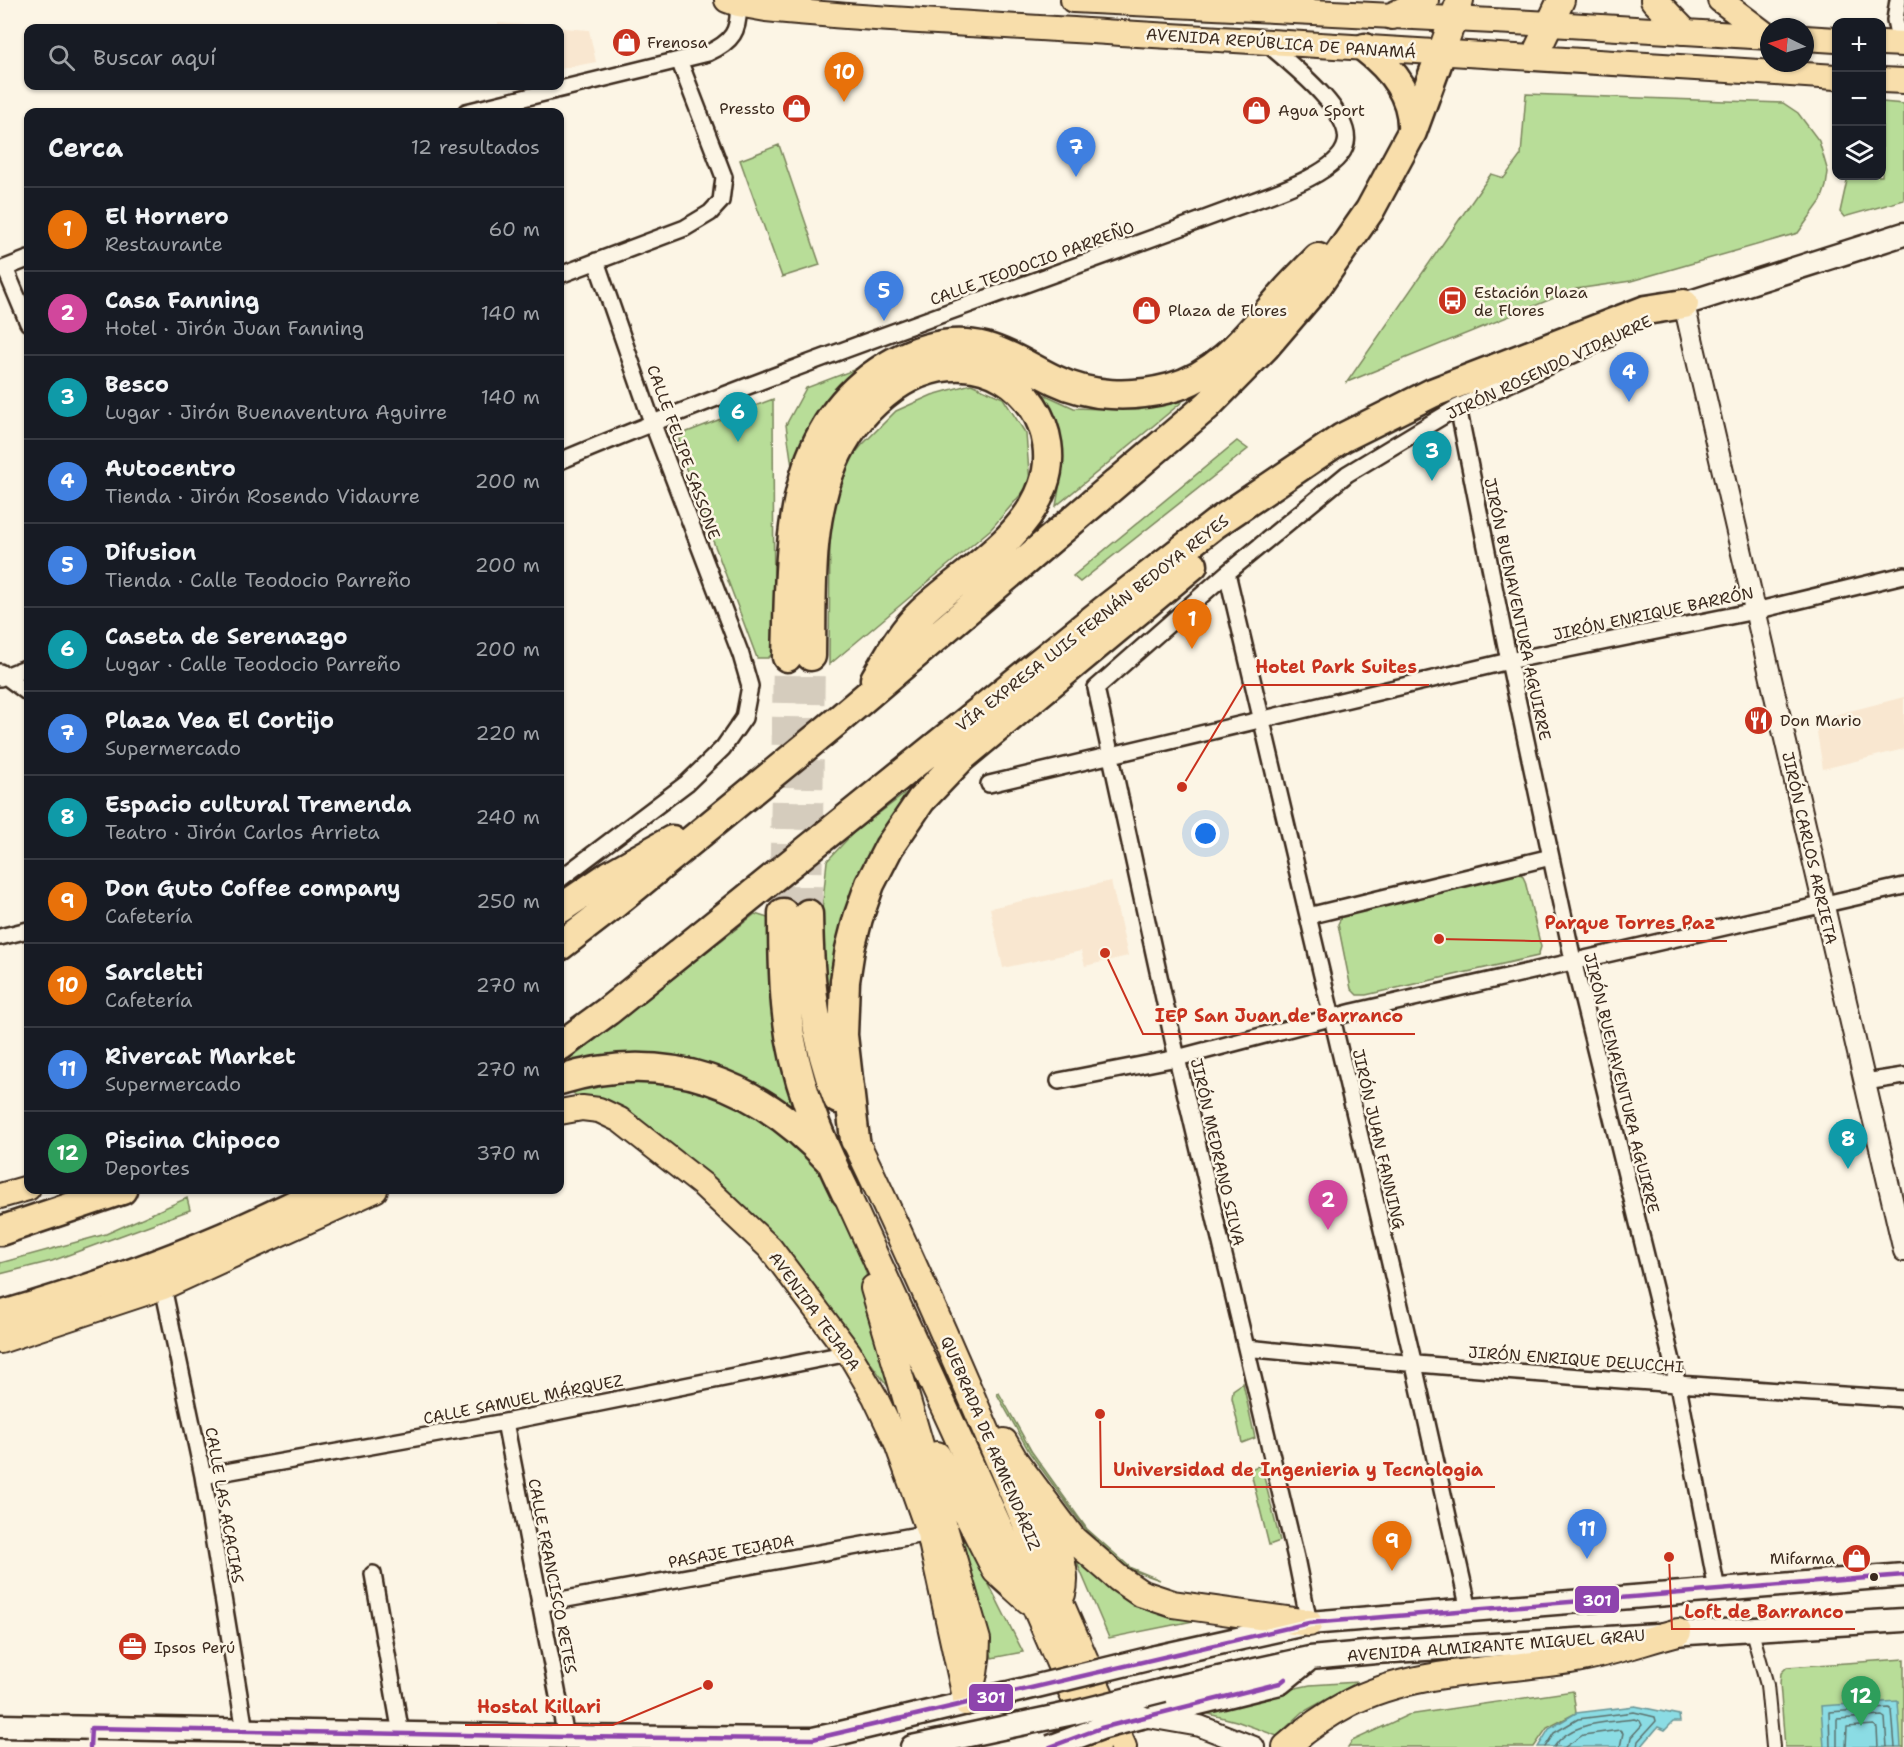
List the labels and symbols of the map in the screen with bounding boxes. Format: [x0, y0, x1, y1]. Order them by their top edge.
north arrow [1760, 18, 1814, 72]
street label: AVENIDA REPÚBLICA DE PANAMÁ [1145, 24, 1417, 63]
shop icon: Frenosa [610, 26, 642, 58]
place label: Frenosa [647, 32, 708, 53]
pin: 10 [824, 52, 864, 102]
shop icon: Pressto [780, 92, 812, 124]
shop icon: Agua Sport [1241, 94, 1273, 126]
place label: Pressto [719, 98, 775, 119]
place label: Agua Sport [1278, 100, 1365, 121]
pin: 7 [1056, 128, 1096, 177]
street label: CALLE TEODOCIO PARREÑO [927, 216, 1137, 310]
pin: 5 [864, 272, 904, 321]
place label: Estación Plaza de Flores [1474, 282, 1588, 321]
bus stop icon: Estación Plaza de Flores [1437, 285, 1469, 317]
shop icon: Plaza de Flores [1131, 294, 1163, 326]
place label: Plaza de Flores [1168, 300, 1287, 321]
street label: JIRÓN ROSENDO VIDAURRE [1443, 311, 1655, 424]
pin: 4 [1610, 352, 1648, 402]
street label: CALLE FELIPE SASSONE [642, 362, 725, 542]
pin: 6 [718, 392, 758, 442]
pin: 3 [1412, 432, 1452, 481]
street label: JIRÓN BUENAVENTURA AGUIRRE [1479, 476, 1556, 742]
street label: VÍA EXPRESA LUIS FERNÁN BEDOYA REYES [952, 510, 1233, 737]
street label: JIRÓN ENRIQUE BARRÓN [1551, 582, 1755, 645]
pin: 1 [1172, 600, 1212, 649]
callout: Hotel Park Suites [1243, 649, 1429, 685]
text: Hotel Park Suites [1255, 655, 1417, 679]
restaurant icon: Don Mario [1743, 704, 1775, 736]
place label: Don Mario [1780, 710, 1861, 731]
street label: JIRÓN CARLOS ARRIETA [1777, 750, 1842, 947]
your location [1191, 819, 1220, 848]
callout: Parque Torres Paz [1532, 905, 1727, 941]
text: Parque Torres Paz [1545, 911, 1715, 935]
street label: JIRÓN BUENAVENTURA AGUIRRE [1579, 951, 1664, 1216]
callout: IEP San Juan de Barranco [1143, 998, 1415, 1034]
text: IEP San Juan de Barranco [1155, 1004, 1403, 1028]
street label: JIRÓN JUAN FANNING [1348, 1047, 1410, 1231]
street label: JIRÓN MEDRANO SILVA [1186, 1056, 1249, 1248]
pin: 8 [1828, 1120, 1868, 1169]
pin: 2 [1308, 1180, 1348, 1230]
street label: AVENIDA TEJADA [764, 1248, 865, 1375]
street label: QUEBRADA DE ARMENDÁRIZ [936, 1333, 1045, 1554]
street label: JIRÓN ENRIQUE DELUCCHI [1467, 1341, 1685, 1378]
street label: CALLE SAMUEL MÁRQUEZ [421, 1370, 625, 1429]
street label: CALLE LAS ACACIAS [200, 1425, 249, 1585]
callout: Universidad de Ingenieria y Tecnologia [1101, 1451, 1495, 1487]
text: Universidad de Ingenieria y Tecnologia [1113, 1458, 1484, 1482]
street label: CALLE FRANCISCO RETES [523, 1477, 582, 1676]
pin: 11 [1568, 1510, 1606, 1559]
pin: 9 [1372, 1522, 1412, 1571]
street label: PASAJE TEJADA [666, 1530, 796, 1573]
shop icon: Mifarma [1840, 1542, 1872, 1574]
place label: Mifarma [1770, 1548, 1835, 1569]
unlabelled marker [1868, 1571, 1880, 1583]
line badge: 301 [1574, 1585, 1620, 1614]
text: 301 [1582, 1590, 1612, 1611]
callout: Loft de Barranco [1672, 1593, 1855, 1629]
text: Loft de Barranco [1684, 1600, 1844, 1624]
street label: AVENIDA ALMIRANTE MIGUEL GRAU [1346, 1625, 1646, 1666]
office icon: Ipsos Perú [117, 1631, 149, 1663]
place label: Ipsos Perú [154, 1637, 235, 1658]
pin: 12 [1842, 1676, 1880, 1726]
line badge: 301 [968, 1683, 1014, 1712]
text: 301 [976, 1687, 1006, 1708]
callout: Hostal Killari [465, 1689, 613, 1725]
text: Hostal Killari [477, 1695, 601, 1719]

